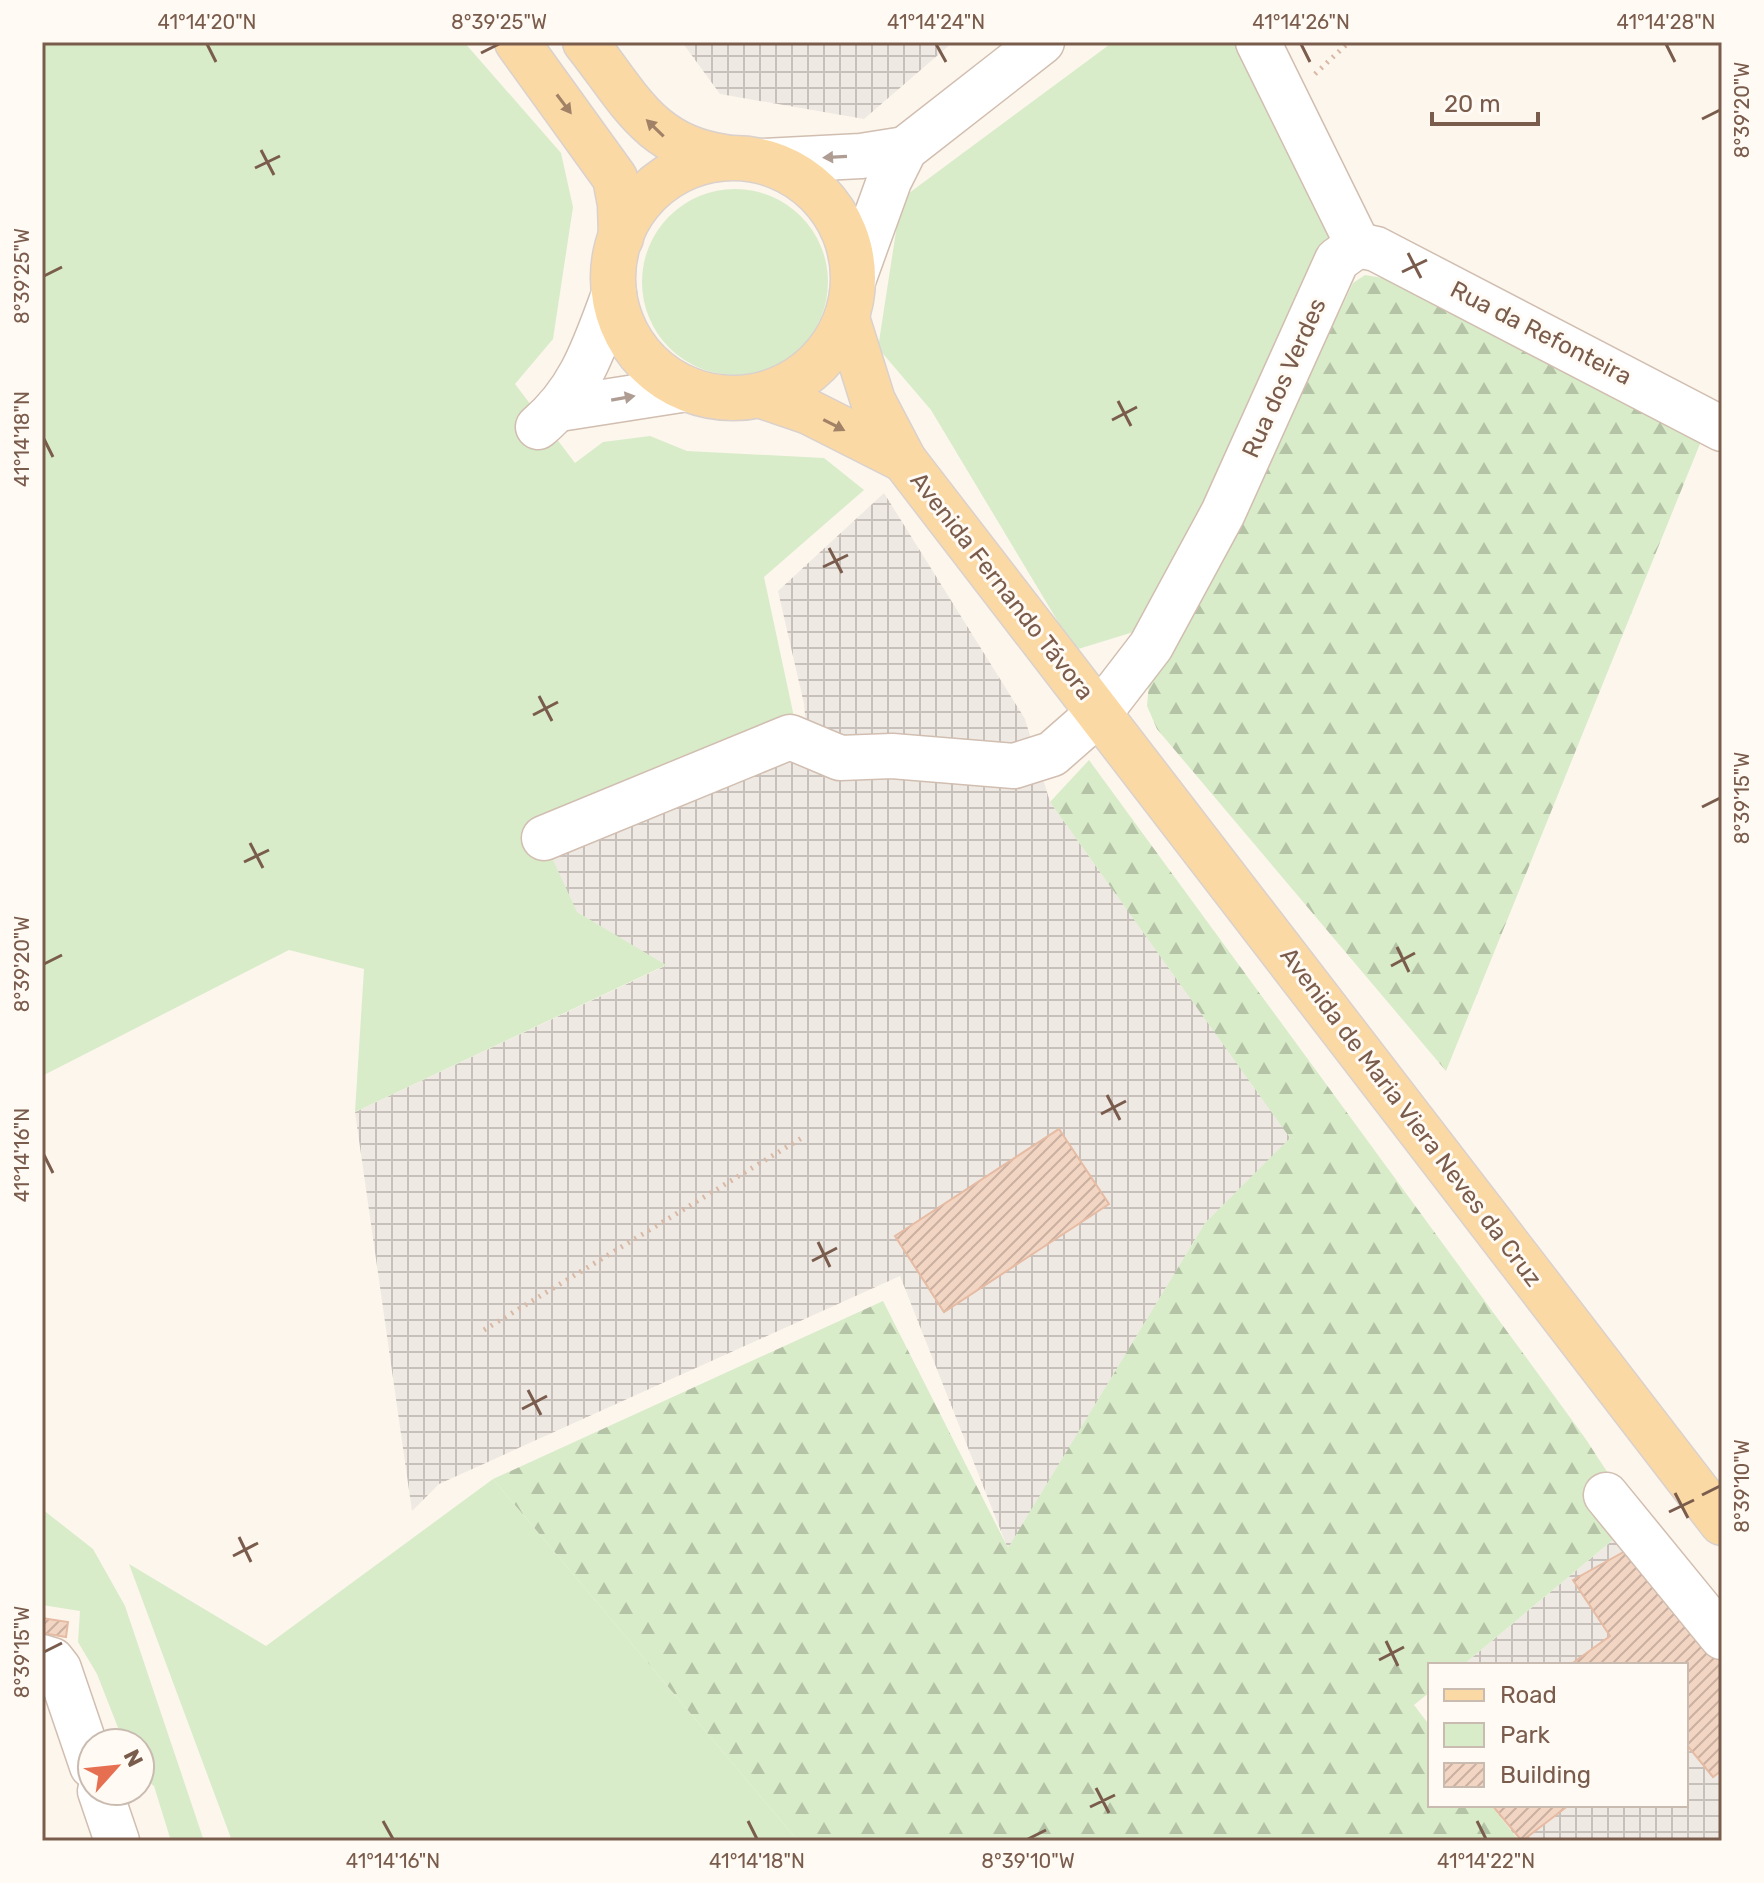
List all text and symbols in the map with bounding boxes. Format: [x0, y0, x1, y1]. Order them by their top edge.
text: 41°14'20"N [157, 10, 257, 34]
text: 8°39'25"W [451, 10, 547, 34]
text: 41°14'24"N [887, 10, 985, 34]
text: 41°14'26"N [1252, 10, 1350, 34]
text: 41°14'28"N [1616, 10, 1716, 34]
text: 8°39'20"W [1730, 62, 1754, 158]
scale bar [1432, 76, 1538, 126]
text: 20 m [1444, 90, 1501, 118]
one-way arrow [556, 94, 572, 114]
one-way arrow [646, 119, 665, 138]
one-way arrow [822, 151, 847, 164]
text: 8°39'25"W [10, 228, 34, 324]
street label: Rua da Refonteira [1446, 275, 1636, 391]
street label: Rua dos Verdes [1236, 294, 1332, 462]
text: 41°14'18"N [10, 391, 34, 487]
one-way arrow [611, 391, 636, 404]
one-way arrow [823, 418, 846, 431]
street label: Avenida Fernando Távora [905, 467, 1099, 705]
text: 8°39'15"W [1730, 752, 1754, 844]
text: 8°39'20"W [10, 916, 34, 1012]
street label: Avenida de Maria Viera Neves da Cruz [1274, 942, 1548, 1292]
text: 41°14'16"N [10, 1108, 34, 1202]
text: 8°39'10"W [1730, 1439, 1754, 1533]
text: 8°39'15"W [10, 1606, 34, 1698]
legend [1428, 1663, 1688, 1807]
text: Road [1500, 1681, 1557, 1709]
text: Park [1500, 1721, 1551, 1749]
north arrow [76, 1727, 156, 1807]
text: N [118, 1745, 149, 1771]
text: Building [1500, 1761, 1591, 1789]
text: 41°14'16"N [346, 1849, 440, 1873]
text: 41°14'18"N [709, 1849, 805, 1873]
text: 8°39'10"W [981, 1849, 1075, 1873]
text: 41°14'22"N [1437, 1849, 1535, 1873]

